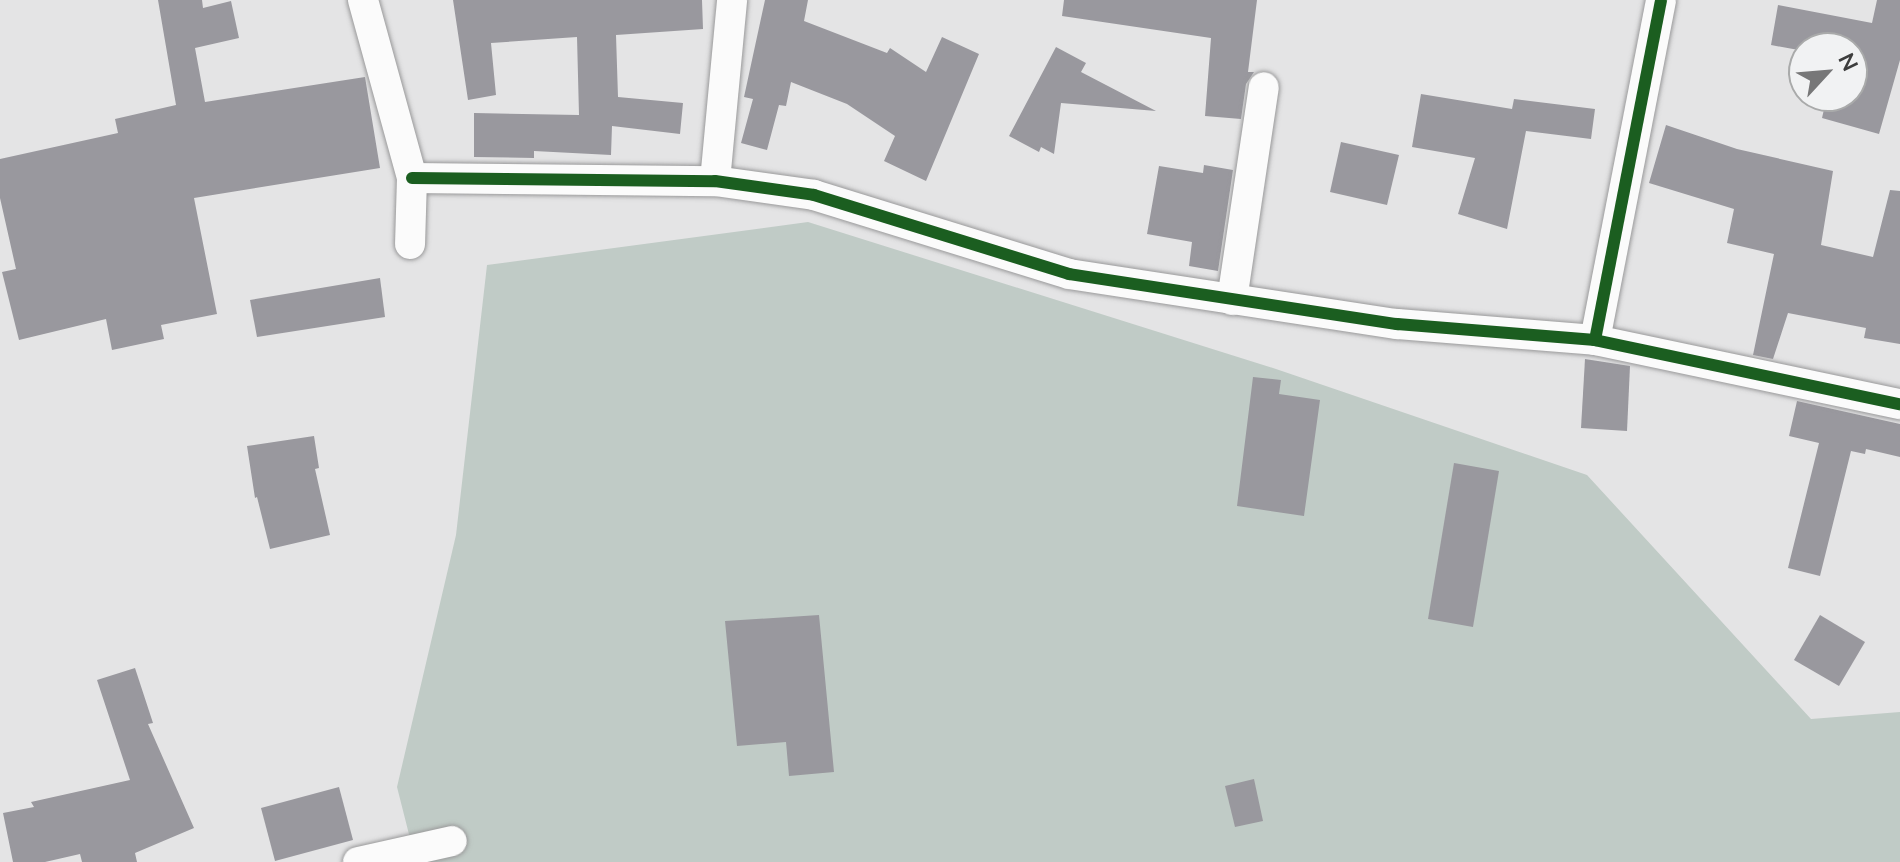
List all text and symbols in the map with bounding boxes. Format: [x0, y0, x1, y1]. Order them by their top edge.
north arrow [1788, 32, 1868, 112]
text: N [1831, 48, 1865, 76]

